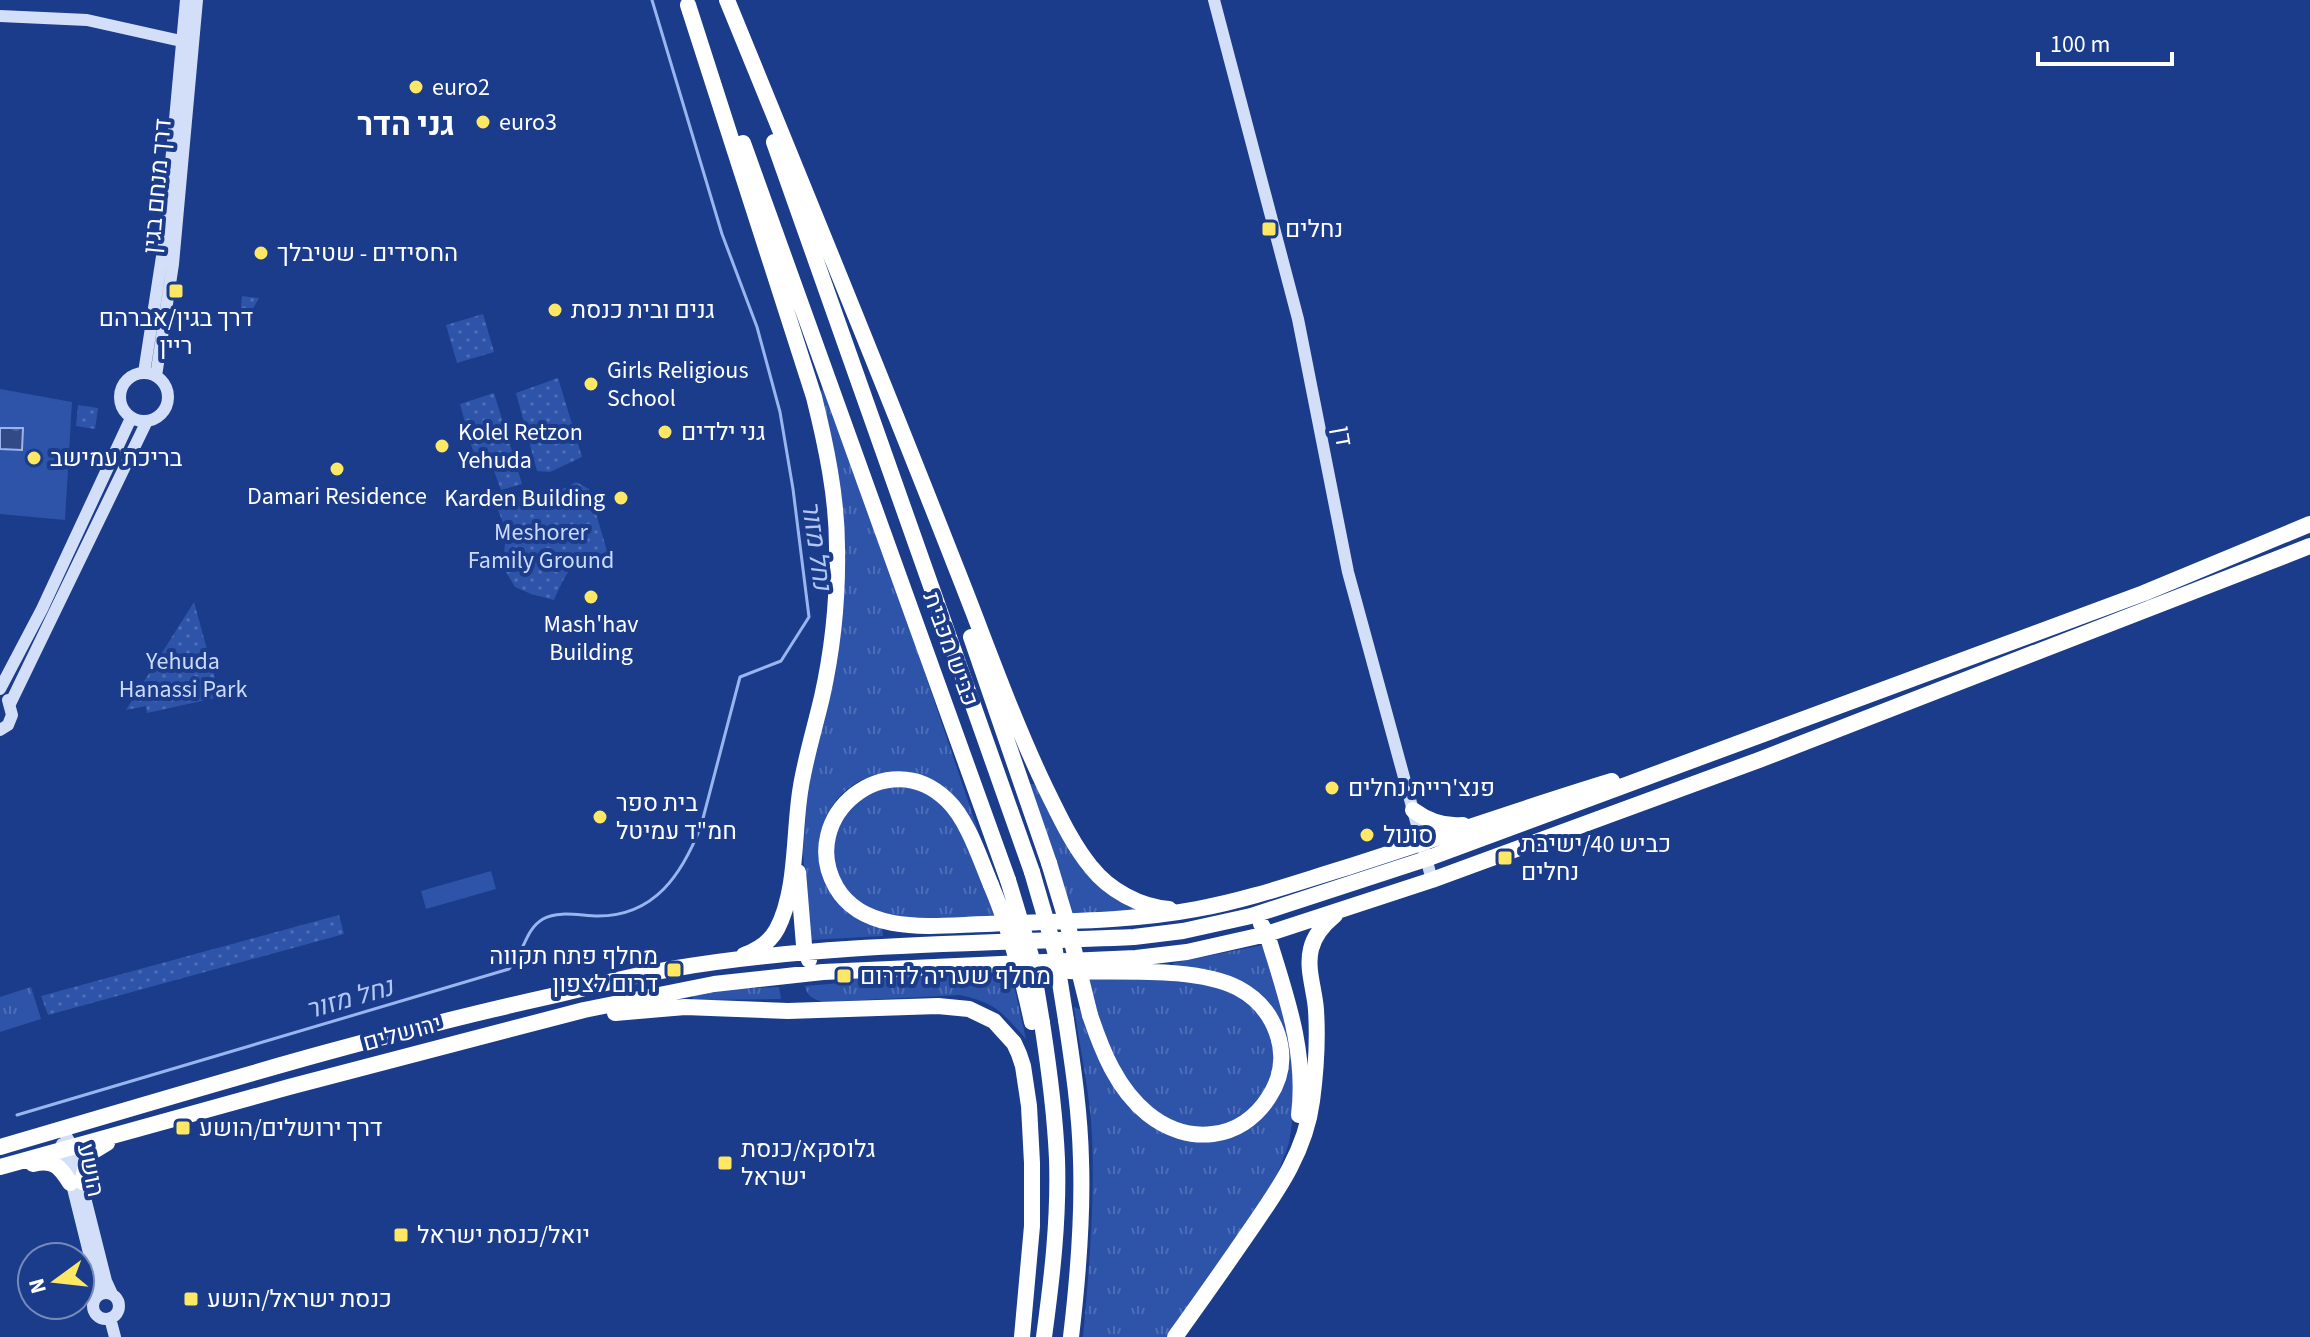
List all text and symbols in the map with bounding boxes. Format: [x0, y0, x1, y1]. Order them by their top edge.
scale bar [2038, 16, 2172, 66]
text: 100 m [2050, 27, 2110, 62]
place label: euro2 [432, 70, 490, 105]
marker: euro2 [407, 78, 425, 96]
district label: גני הדר [357, 102, 455, 148]
place label: euro3 [499, 105, 557, 140]
marker: euro3 [474, 113, 492, 131]
street label: דרך מנחם בגין [134, 117, 181, 255]
place label: נחלים [1285, 212, 1343, 247]
marker: נחלים [1260, 220, 1278, 238]
place label: החסידים - שטיבלך [277, 236, 458, 271]
marker: החסידים - שטיבלך [252, 244, 270, 262]
marker: דרך בגין/אברהם ריין [167, 282, 185, 300]
place label: גנים ובית כנסת [571, 293, 715, 328]
place label: דרך בגין/אברהם ריין [99, 301, 253, 364]
marker: גנים ובית כנסת [546, 301, 564, 319]
place label: Girls Religious School [607, 353, 748, 416]
marker: Girls Religious School [582, 375, 600, 393]
place label: Kolel Retzon Yehuda [457, 415, 583, 478]
place label: גני ילדים [681, 415, 766, 450]
marker: גני ילדים [656, 423, 674, 441]
street label: דן [1324, 423, 1361, 449]
marker: Kolel Retzon Yehuda [433, 437, 451, 455]
place label: בריכת עמישב [50, 441, 183, 476]
marker: בריכת עמישב [25, 449, 43, 467]
marker: Damari Residence [328, 460, 346, 478]
place label: Damari Residence [247, 479, 427, 514]
place label: Karden Building [444, 481, 605, 516]
marker: Karden Building [612, 489, 630, 507]
water label: נחל מזור [792, 498, 841, 594]
park label: Meshorer Family Ground [468, 515, 614, 578]
street label: כביש מכבית [914, 587, 987, 711]
marker: Mash'hav Building [582, 588, 600, 606]
place label: Mash'hav Building [544, 607, 639, 670]
park label: Yehuda Hanassi Park [119, 644, 247, 707]
place label: פנצ'ריית נחלים [1348, 771, 1495, 806]
marker: פנצ'ריית נחלים [1323, 779, 1341, 797]
place label: בית ספר חמ"ד עמיטל [616, 786, 737, 849]
marker: בית ספר חמ"ד עמיטל [591, 808, 609, 826]
place label: סונול [1383, 818, 1433, 853]
marker: סונול [1358, 826, 1376, 844]
place label: כביש 40/ישיבת נחלים [1521, 827, 1671, 890]
marker: כביש 40/ישיבת נחלים [1496, 849, 1514, 867]
place label: מחלף פתח תקווה דרום לצפון [489, 939, 658, 1002]
place label: מחלף שעריה לדרום [860, 959, 1051, 994]
marker: מחלף פתח תקווה דרום לצפון [665, 961, 683, 979]
marker: מחלף שעריה לדרום [835, 967, 853, 985]
water label: נחל מזור [301, 968, 399, 1029]
street label: ירושלים [359, 1006, 445, 1061]
place label: דרך ירושלים/הושע [199, 1111, 382, 1146]
marker: דרך ירושלים/הושע [174, 1119, 192, 1137]
place label: גלוסקא/כנסת ישראל [741, 1132, 876, 1195]
street label: הושע [68, 1140, 113, 1200]
marker: גלוסקא/כנסת ישראל [716, 1154, 734, 1172]
place label: יואל/כנסת ישראל [417, 1218, 590, 1253]
marker: יואל/כנסת ישראל [392, 1226, 410, 1244]
north arrow [16, 1241, 96, 1321]
text: N [20, 1275, 55, 1297]
place label: כנסת ישראל/הושע [207, 1282, 392, 1317]
marker: כנסת ישראל/הושע [182, 1290, 200, 1308]

